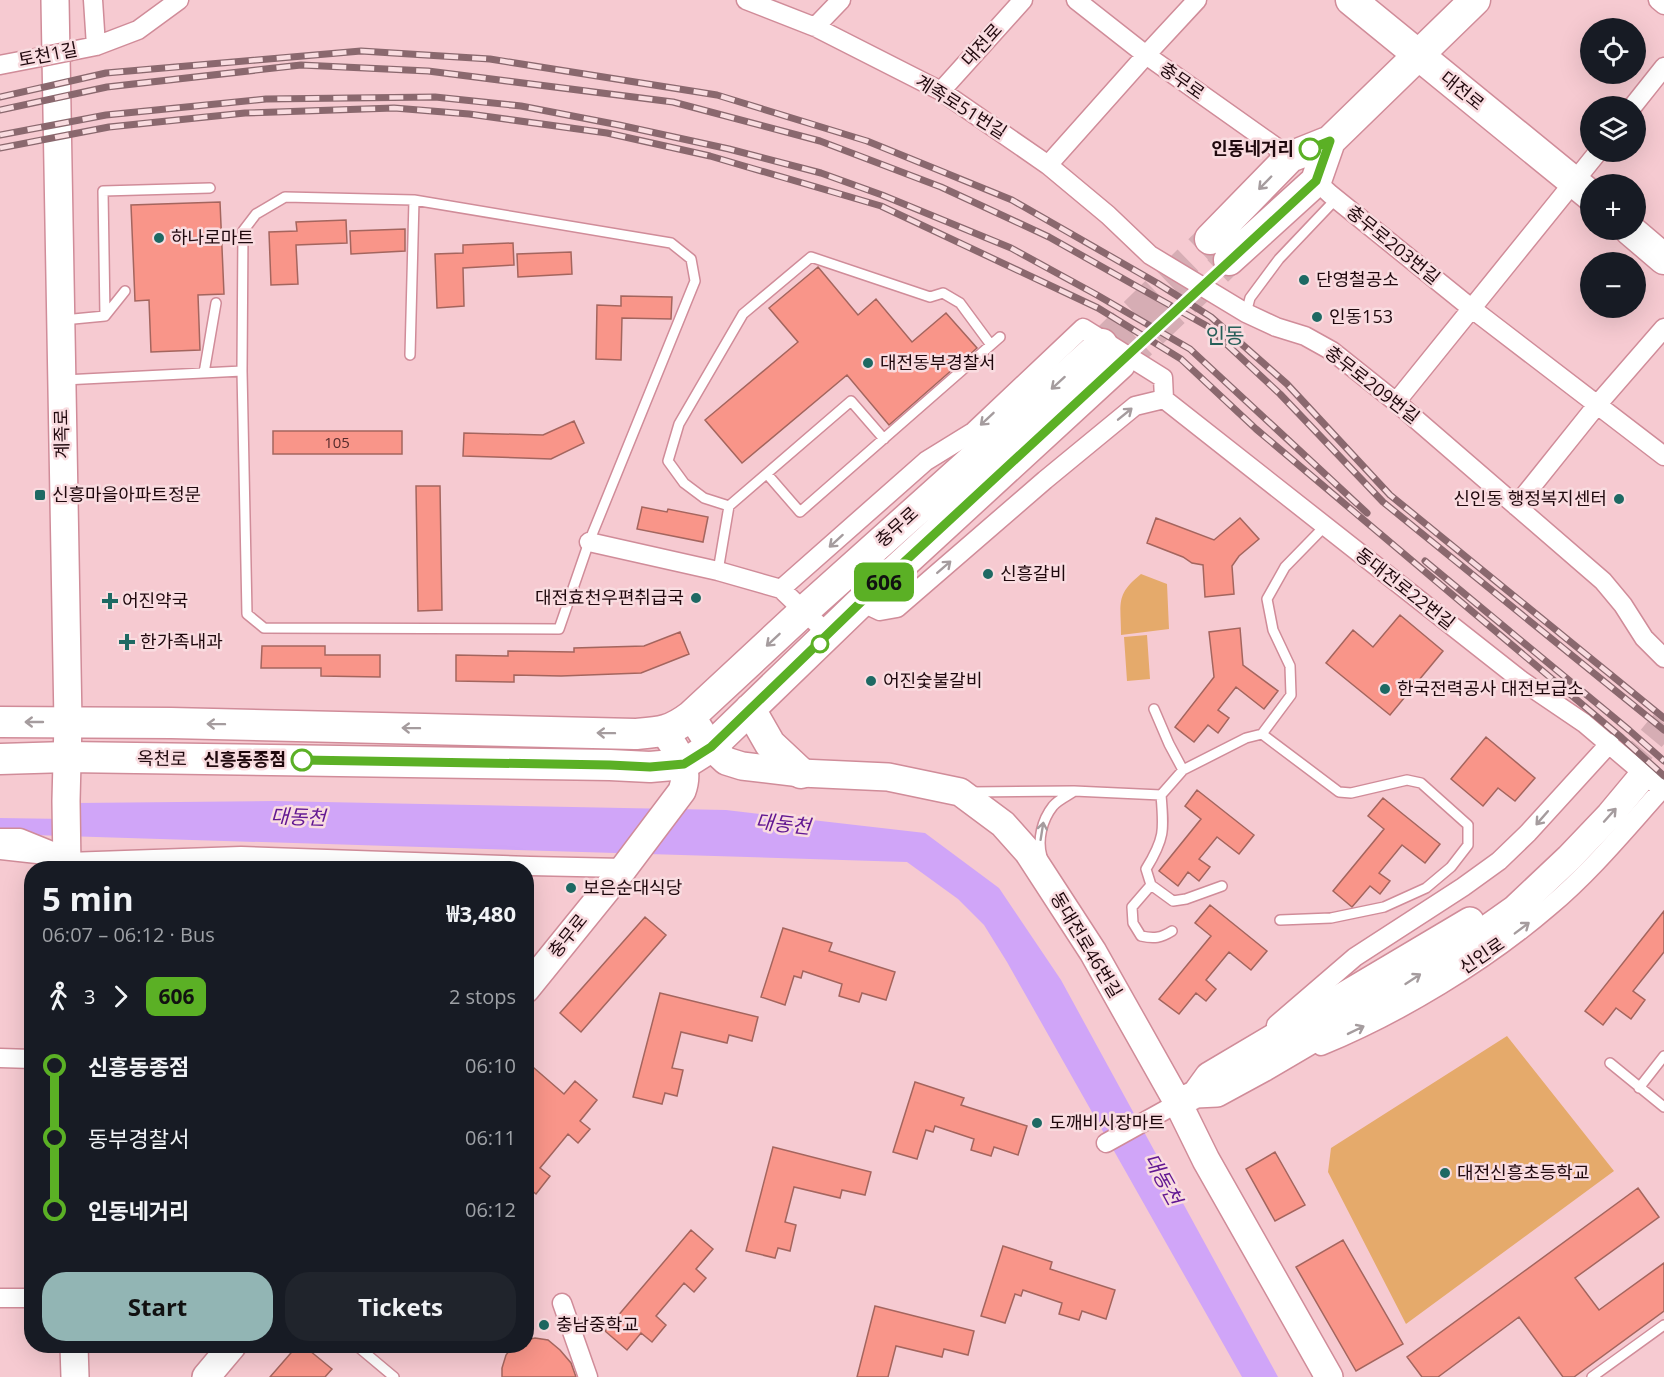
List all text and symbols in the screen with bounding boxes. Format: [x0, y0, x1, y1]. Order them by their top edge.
street label: 대전로 [956, 18, 1007, 71]
map controls [1580, 18, 1646, 318]
button: locate [1580, 18, 1646, 84]
street label: 토천1길 [16, 37, 80, 72]
street label: 충무로 [1155, 56, 1210, 104]
street label: 대전로 [1436, 65, 1489, 115]
street label: 계족로51번길 [911, 69, 1012, 144]
button: layers [1580, 96, 1646, 162]
place label: 인동네거리 [1211, 136, 1294, 160]
marker: 인동네거리 [1299, 138, 1321, 160]
button: + [1580, 174, 1646, 240]
one-way arrow [1258, 176, 1272, 191]
street label: 충무로203번길 [1342, 199, 1445, 289]
place label: 하나로마트 [171, 225, 254, 249]
marker: 하나로마트 [152, 231, 166, 245]
button: − [1580, 252, 1646, 318]
place label: 단영철공소 [1316, 267, 1399, 291]
marker: 단영철공소 [1297, 273, 1311, 287]
place label: 인동153 [1329, 304, 1393, 328]
marker: 인동153 [1310, 310, 1324, 324]
district label: 인동 [1206, 321, 1244, 349]
street label: 충무로209번길 [1320, 340, 1425, 429]
place label: 대전동부경찰서 [880, 350, 996, 374]
marker: 대전동부경찰서 [861, 356, 875, 370]
one-way arrow [1051, 376, 1066, 390]
one-way arrow [1117, 407, 1132, 421]
street label: 계족로 [49, 409, 73, 459]
one-way arrow [979, 412, 994, 426]
house number: 105 [324, 432, 350, 452]
place label: 신흥마을아파트정문 [52, 482, 201, 506]
place label: 신인동 행정복지센터 [1453, 486, 1607, 510]
marker: 신흥마을아파트정문 [33, 488, 47, 502]
marker: 신인동 행정복지센터 [1612, 492, 1626, 506]
street label: 충무로 [870, 501, 923, 552]
one-way arrow [828, 534, 843, 548]
street label: 동대전로22번길 [1351, 542, 1460, 635]
one-way arrow [936, 560, 951, 574]
place label: 신흥갈비 [1000, 561, 1066, 585]
line badge: 606 [850, 562, 918, 602]
marker: 신흥갈비 [981, 567, 995, 581]
text: 606 [866, 568, 902, 596]
place label: 대전효천우편취급국 [535, 585, 684, 609]
place label: 어진약국 [122, 588, 188, 612]
marker: 대전효천우편취급국 [689, 591, 703, 605]
marker: 어진약국 [103, 594, 117, 608]
place label: 한가족내과 [140, 629, 223, 653]
marker: 한가족내과 [118, 633, 136, 651]
one-way arrow [765, 633, 780, 647]
unlabelled marker [811, 635, 829, 653]
place label: 어진숯불갈비 [883, 668, 982, 692]
marker: 어진숯불갈비 [864, 674, 878, 688]
place label: 한국전력공사 대전보급소 [1397, 676, 1584, 700]
marker: 한국전력공사 대전보급소 [1378, 682, 1392, 696]
one-way arrow [25, 716, 45, 728]
one-way arrow [206, 718, 226, 730]
one-way arrow [401, 723, 421, 734]
one-way arrow [596, 727, 616, 739]
street label: 옥천로 [137, 746, 187, 770]
place label: 신흥동종점 [203, 747, 286, 771]
marker: 신흥동종점 [291, 749, 313, 771]
water label: 대동천 [270, 802, 329, 831]
water label: 대동천 [754, 807, 814, 840]
one-way arrow [1603, 807, 1617, 822]
one-way arrow [1535, 810, 1549, 825]
one-way arrow [1037, 822, 1048, 841]
place label: 보은순대식당 [583, 875, 682, 899]
text: 5 min [42, 876, 134, 921]
marker: 보은순대식당 [564, 881, 578, 895]
street label: 동대전로46번길 [1046, 887, 1128, 1002]
text: ₩3,480 [446, 898, 516, 928]
street label: 충무로 [542, 909, 592, 962]
text: 06:07 – 06:12 · Bus [42, 921, 215, 948]
one-way arrow [1513, 922, 1529, 935]
street label: 신인로 [1454, 931, 1509, 979]
one-way arrow [1404, 973, 1420, 985]
icon: walk [42, 980, 75, 1013]
icon: forward [104, 980, 137, 1013]
text: 606 [158, 982, 194, 1010]
text: 3 [84, 983, 95, 1010]
text: 2 stops [449, 983, 516, 1010]
one-way arrow [1347, 1024, 1365, 1036]
text: 신흥동종점 [88, 1051, 189, 1081]
text: 06:10 [465, 1052, 516, 1079]
place label: 도깨비시장마트 [1049, 1110, 1165, 1134]
marker: 도깨비시장마트 [1030, 1116, 1044, 1130]
text: 동부경찰서 [88, 1123, 189, 1153]
text: 06:11 [465, 1124, 516, 1151]
water label: 대동천 [1138, 1148, 1190, 1212]
place label: 대전신흥초등학교 [1457, 1160, 1589, 1184]
marker: 대전신흥초등학교 [1438, 1166, 1452, 1180]
text: 인동네거리 [88, 1195, 189, 1225]
text: 06:12 [465, 1196, 516, 1223]
button: Start [42, 1272, 273, 1341]
button: Tickets [285, 1272, 516, 1341]
place label: 충남중학교 [556, 1312, 639, 1336]
marker: 충남중학교 [537, 1318, 551, 1332]

